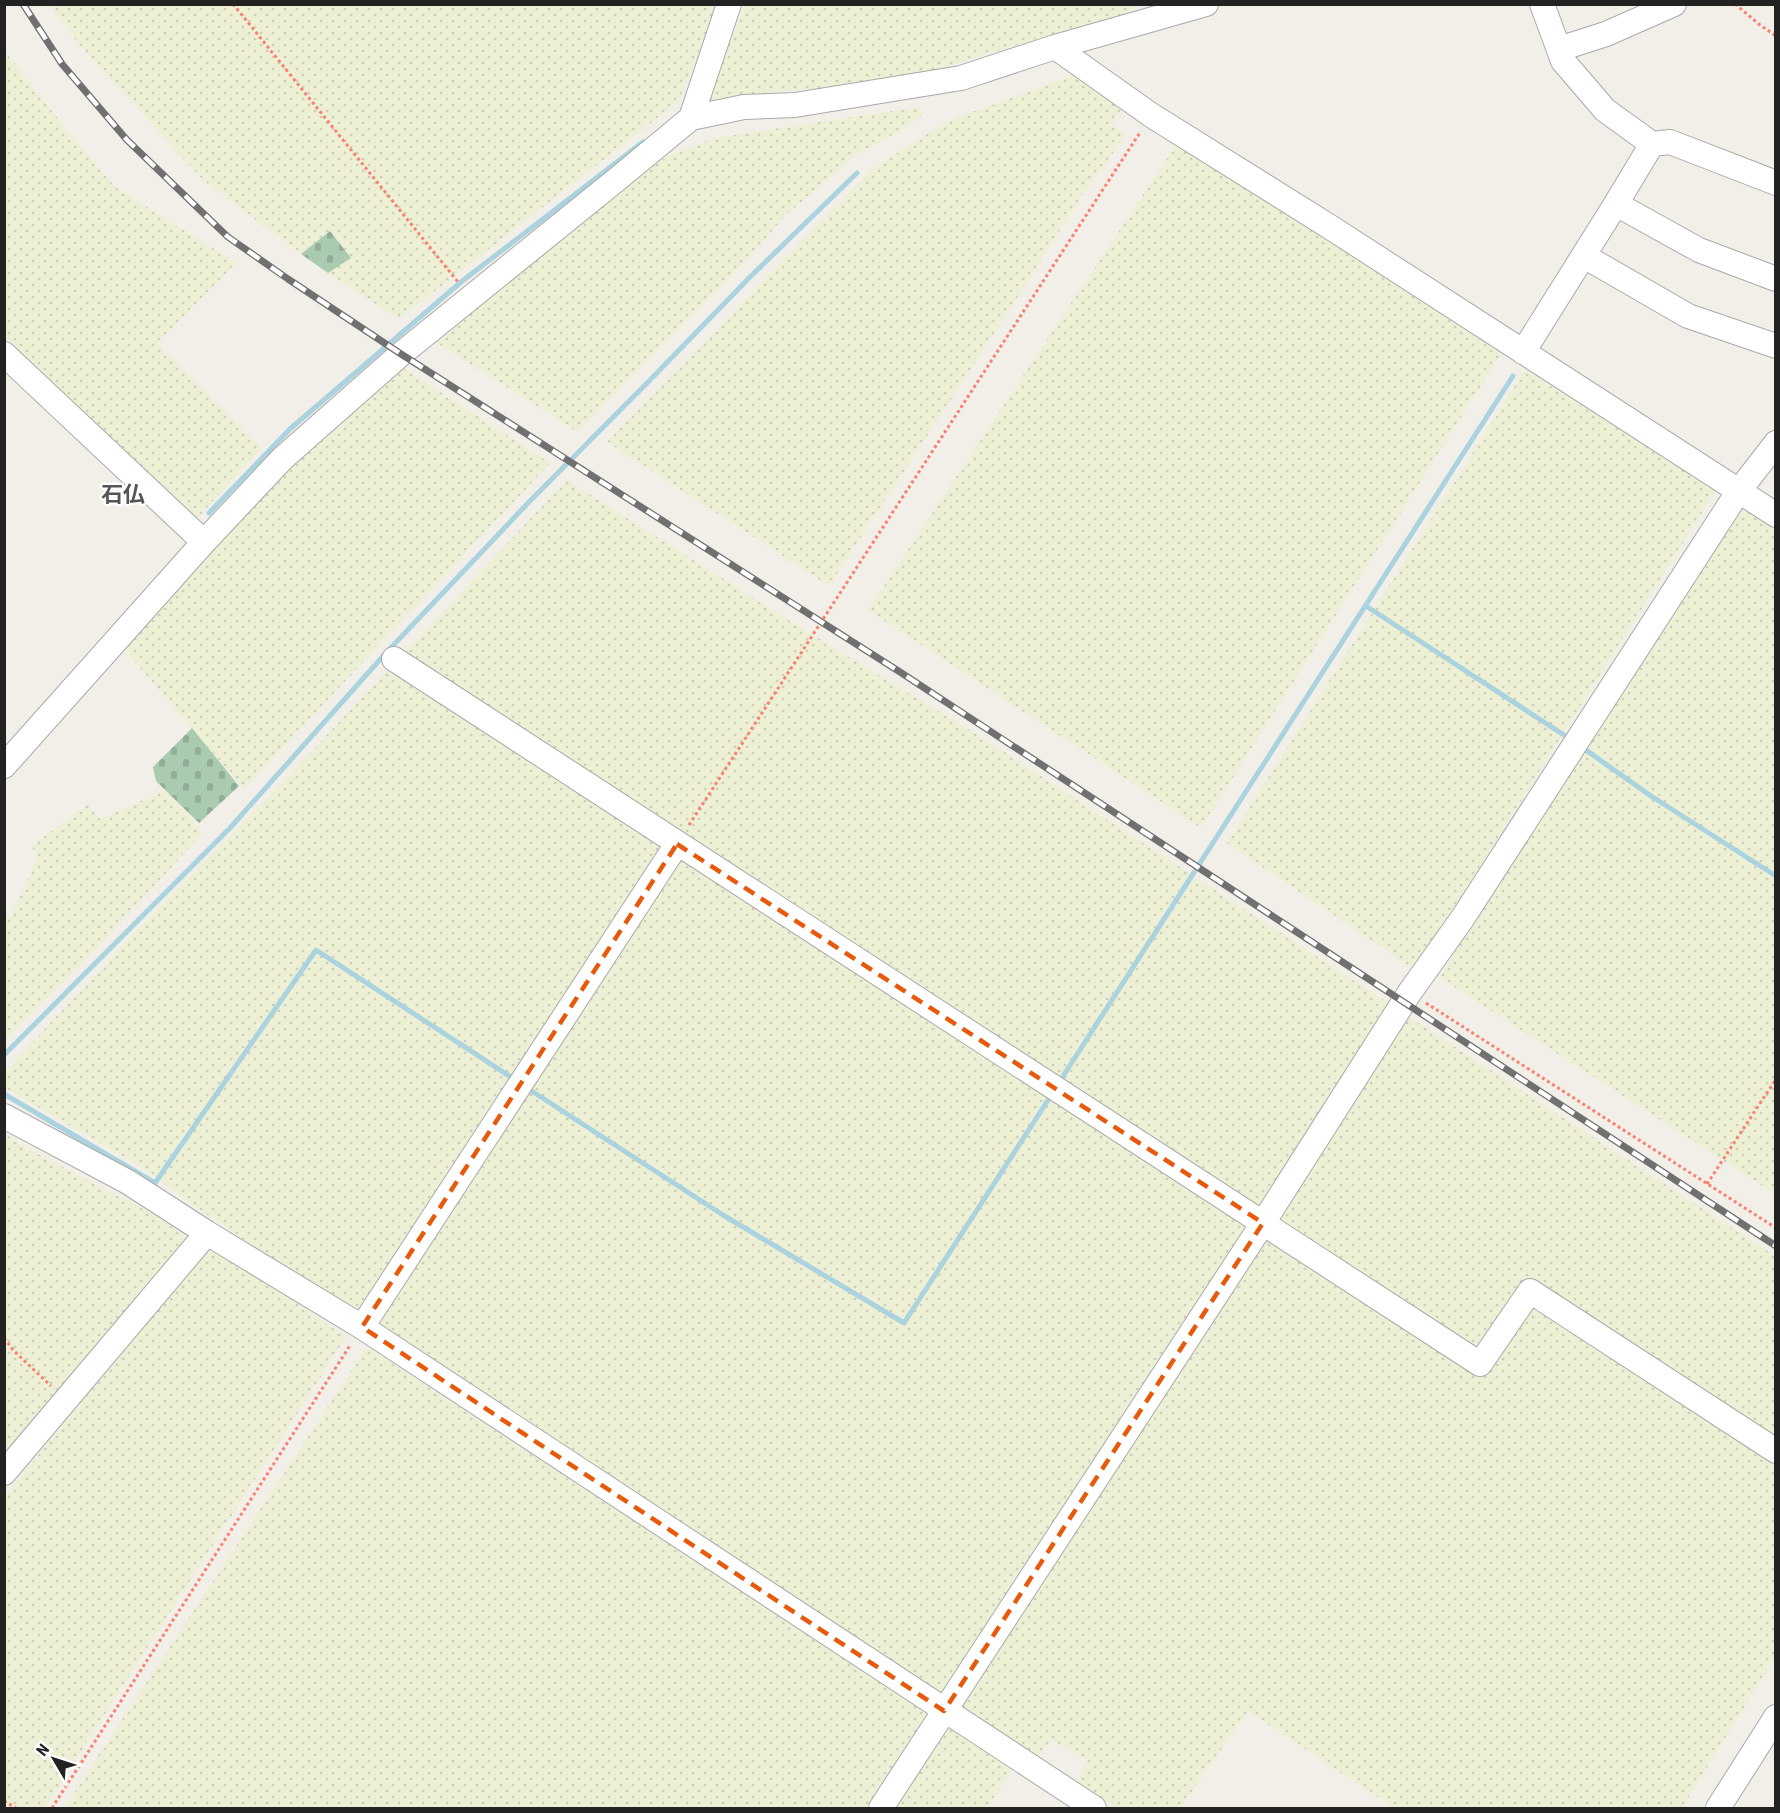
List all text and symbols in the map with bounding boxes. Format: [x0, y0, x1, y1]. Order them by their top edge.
district label: 石仏 [101, 482, 145, 507]
north arrow [24, 1729, 84, 1789]
text: N [32, 1740, 53, 1760]

